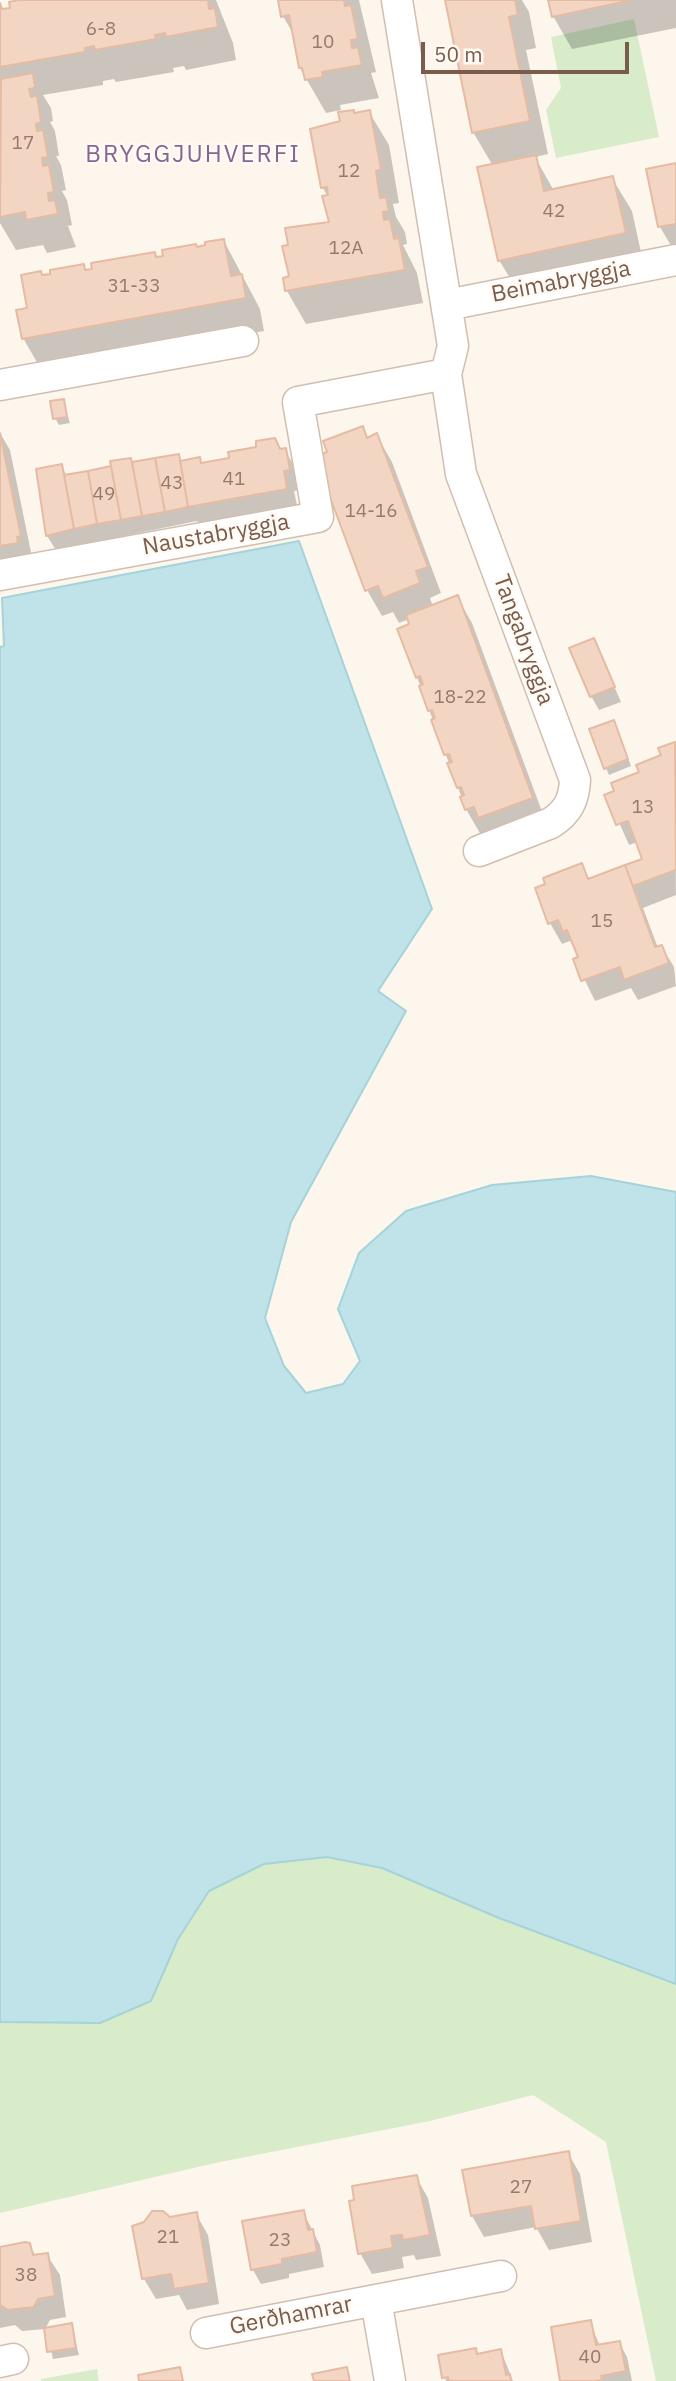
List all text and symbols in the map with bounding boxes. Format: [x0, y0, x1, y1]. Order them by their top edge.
house number: 6-8 [86, 19, 116, 41]
scale bar [424, 28, 632, 72]
house number: 10 [312, 32, 334, 54]
text: 50 m [434, 40, 483, 68]
house number: 17 [12, 133, 34, 155]
district label: BRYGGJUHVERFI [87, 141, 299, 169]
house number: 12 [338, 161, 360, 183]
house number: 42 [543, 201, 565, 223]
house number: 12A [329, 238, 363, 260]
street label: Beimabryggja [489, 255, 633, 309]
house number: 31-33 [107, 276, 161, 298]
house number: 41 [223, 469, 245, 491]
house number: 43 [161, 473, 183, 495]
house number: 49 [93, 484, 115, 506]
house number: 14-16 [344, 501, 398, 523]
street label: Naustabryggja [141, 509, 291, 561]
street label: Tangabryggja [487, 571, 559, 709]
house number: 18-22 [433, 687, 487, 709]
house number: 13 [632, 797, 654, 819]
house number: 15 [591, 911, 613, 933]
house number: 27 [510, 2177, 532, 2199]
house number: 21 [157, 2227, 179, 2249]
house number: 23 [269, 2230, 291, 2252]
house number: 38 [15, 2265, 37, 2287]
street label: Gerðhamrar [227, 2291, 355, 2341]
house number: 40 [579, 2347, 601, 2369]

